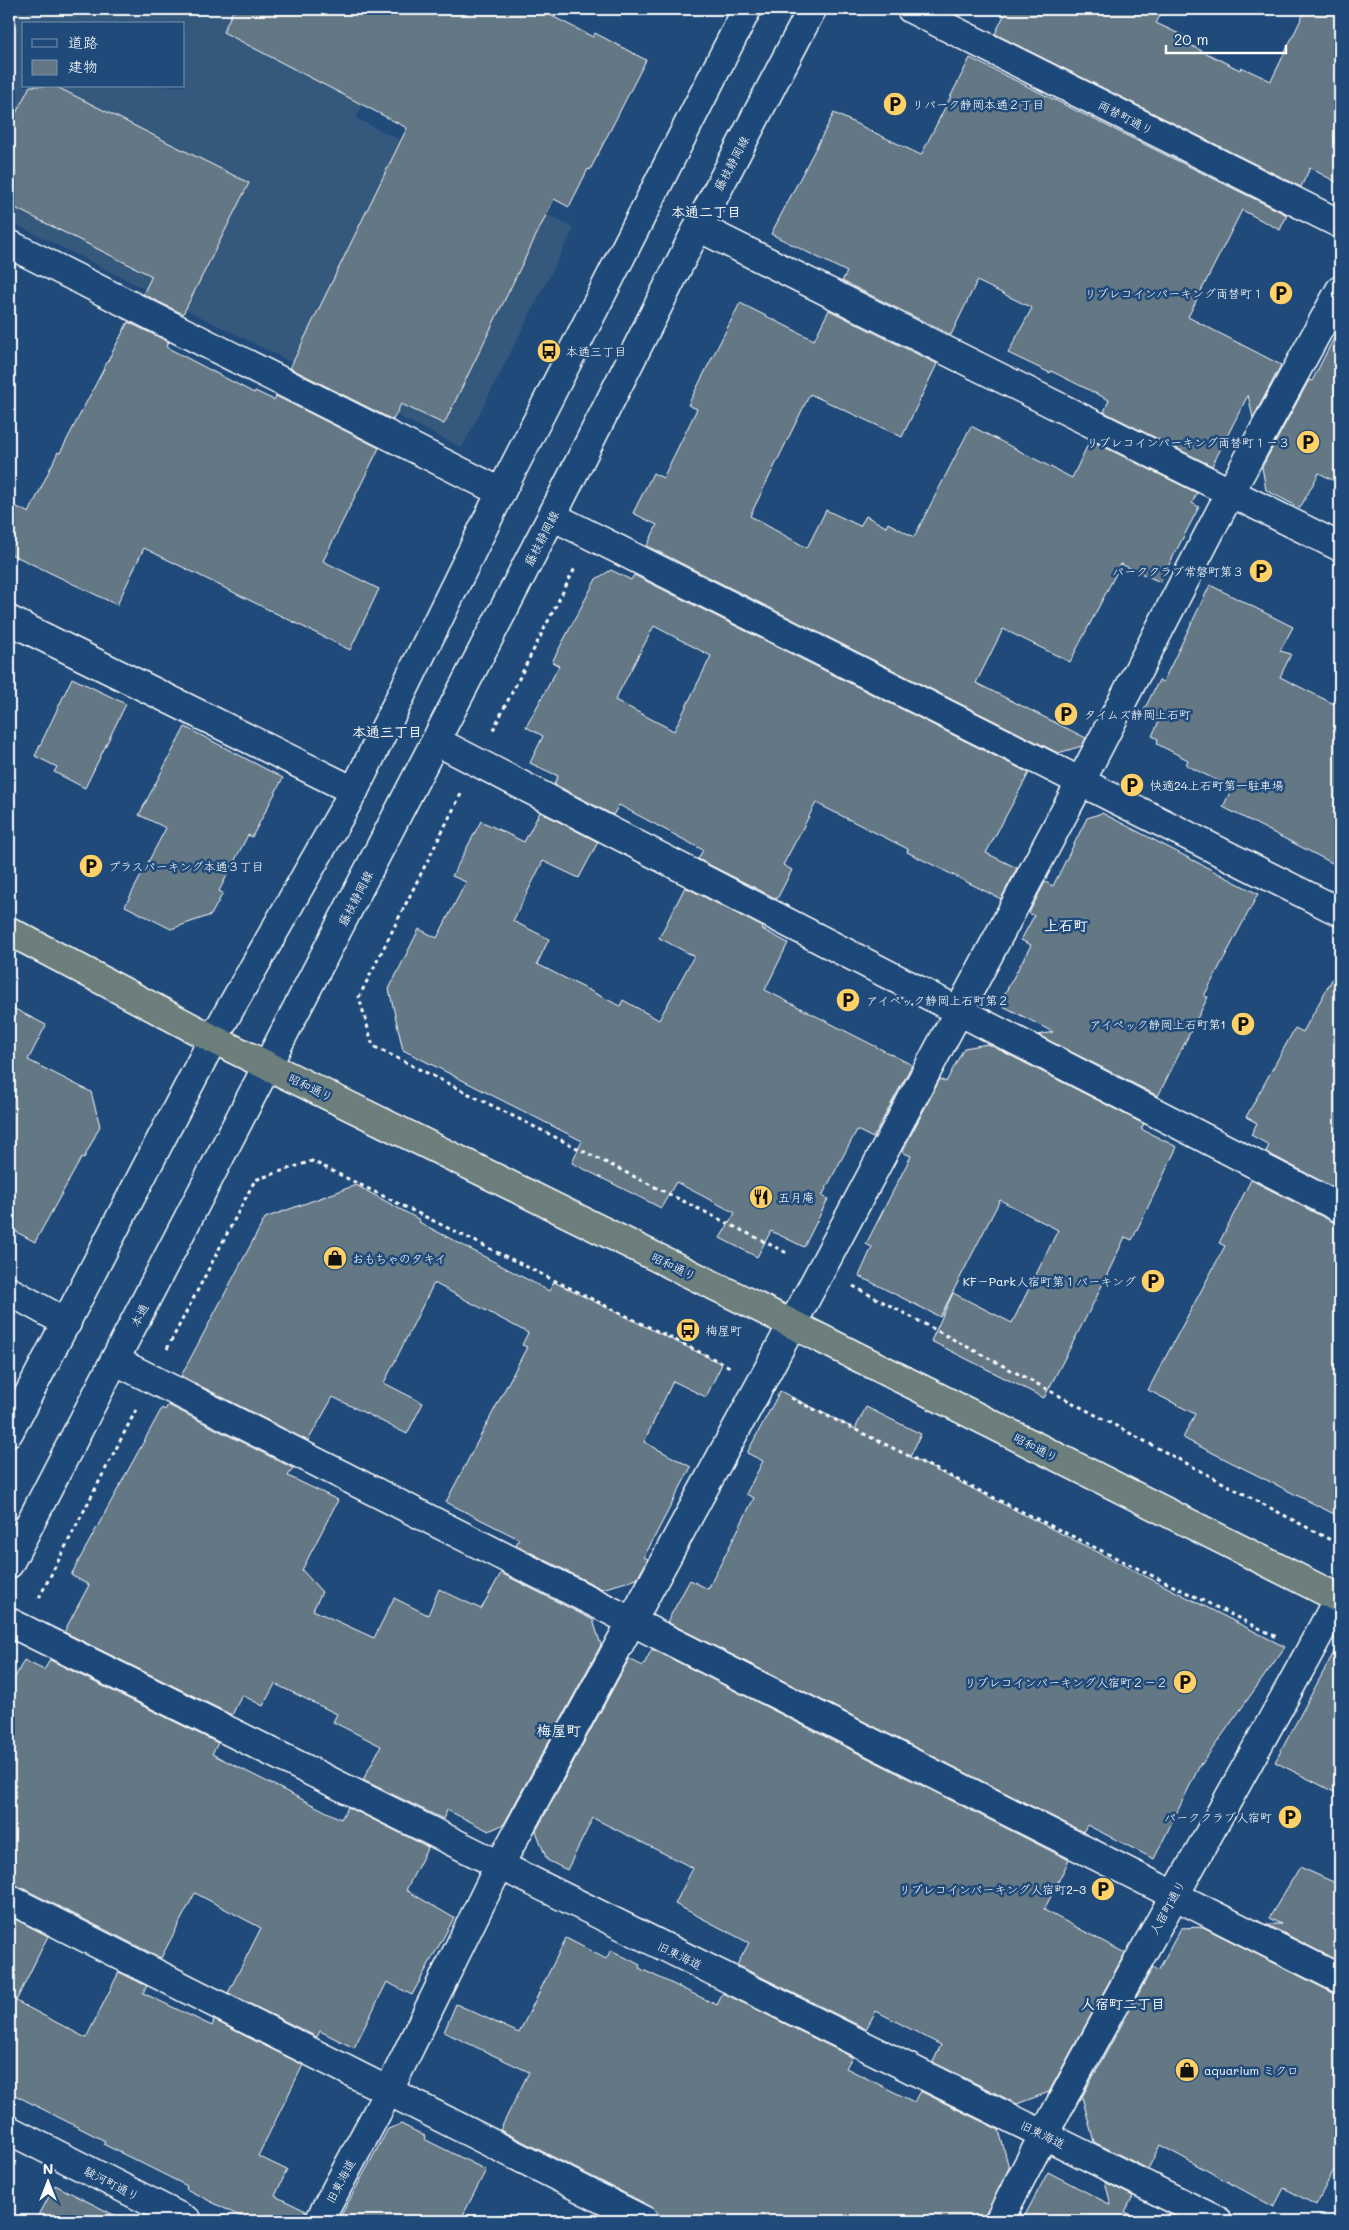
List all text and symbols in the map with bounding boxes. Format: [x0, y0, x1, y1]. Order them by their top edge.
legend [22, 22, 185, 88]
scale bar [1166, 22, 1286, 54]
text: 20 m [1174, 29, 1208, 49]
text: 道路 [68, 32, 98, 52]
text: 建物 [68, 56, 98, 76]
parking icon: リパーク静岡本通２丁目 [882, 91, 908, 117]
place label: リパーク静岡本通２丁目 [912, 96, 1044, 112]
street label: 両替町通り [1096, 96, 1156, 138]
street label: 藤枝静岡線 [710, 133, 752, 193]
district label: 本通二丁目 [671, 202, 741, 221]
parking icon: リブレコインパーキング両替町１ [1268, 280, 1294, 306]
place label: リブレコインパーキング両替町１ [1084, 285, 1264, 301]
bus stop icon: 本通三丁目 [536, 338, 562, 364]
place label: 本通三丁目 [566, 343, 626, 359]
parking icon: リブレコインパーキング両替町１－３ [1295, 429, 1321, 455]
place label: リブレコインパーキング両替町１－３ [1086, 434, 1290, 450]
street label: 藤枝静岡線 [520, 508, 562, 568]
parking icon: パーククラブ常磐町第３ [1248, 558, 1274, 584]
place label: パーククラブ常磐町第３ [1112, 563, 1244, 579]
parking icon: タイムズ静岡上石町 [1053, 701, 1079, 727]
place label: タイムズ静岡上石町 [1084, 706, 1191, 722]
district label: 本通三丁目 [352, 722, 422, 741]
parking icon: 快適24上石町第一駐車場 [1119, 772, 1145, 798]
place label: 快適24上石町第一駐車場 [1150, 777, 1284, 793]
parking icon: プラスパーキング本通３丁目 [78, 853, 104, 879]
place label: プラスパーキング本通３丁目 [108, 858, 264, 874]
street label: 藤枝静岡線 [334, 868, 376, 928]
district label: 上石町 [1043, 915, 1089, 935]
parking icon: アイペック静岡上石町第２ [835, 987, 861, 1013]
place label: アイペック静岡上石町第２ [866, 992, 1009, 1008]
parking icon: アイペック静岡上石町第1 [1230, 1011, 1256, 1037]
place label: アイペック静岡上石町第1 [1089, 1016, 1226, 1032]
street label: 昭和通り [286, 1069, 336, 1105]
restaurant icon: 五月庵 [748, 1184, 774, 1210]
place label: 五月庵 [778, 1189, 814, 1205]
shop icon: おもちゃのタキイ [322, 1245, 348, 1271]
street label: 昭和通り [649, 1248, 699, 1284]
place label: おもちゃのタキイ [352, 1250, 446, 1266]
parking icon: KF－Park人宿町第１パーキング [1140, 1268, 1166, 1294]
place label: KF－Park人宿町第１パーキング [963, 1273, 1136, 1289]
street label: 本通 [126, 1301, 152, 1329]
bus stop icon: 梅屋町 [675, 1317, 701, 1343]
place label: 梅屋町 [706, 1322, 742, 1338]
street label: 昭和通り [1011, 1429, 1061, 1465]
parking icon: リブレコインパーキング人宿町２－２ [1172, 1669, 1198, 1695]
place label: リブレコインパーキング人宿町２－２ [964, 1674, 1168, 1690]
district label: 梅屋町 [536, 1720, 582, 1740]
parking icon: パーククラブ人宿町 [1277, 1804, 1303, 1830]
place label: パーククラブ人宿町 [1164, 1809, 1272, 1825]
parking icon: リブレコインパーキング人宿町2‐3 [1090, 1876, 1116, 1902]
street label: 人宿町通り [1145, 1877, 1189, 1937]
place label: リブレコインパーキング人宿町2‐3 [899, 1881, 1086, 1897]
street label: 旧東海道 [655, 1937, 705, 1973]
district label: 人宿町二丁目 [1081, 1994, 1165, 2013]
shop icon: aquarium ミクロ [1174, 2057, 1200, 2083]
place label: aquarium ミクロ [1204, 2062, 1299, 2078]
street label: 旧東海道 [1018, 2116, 1068, 2152]
street label: 旧東海道 [322, 2156, 358, 2206]
north arrow [22, 2158, 72, 2208]
text: N [43, 2159, 53, 2178]
street label: 駿河町通り [82, 2162, 142, 2204]

